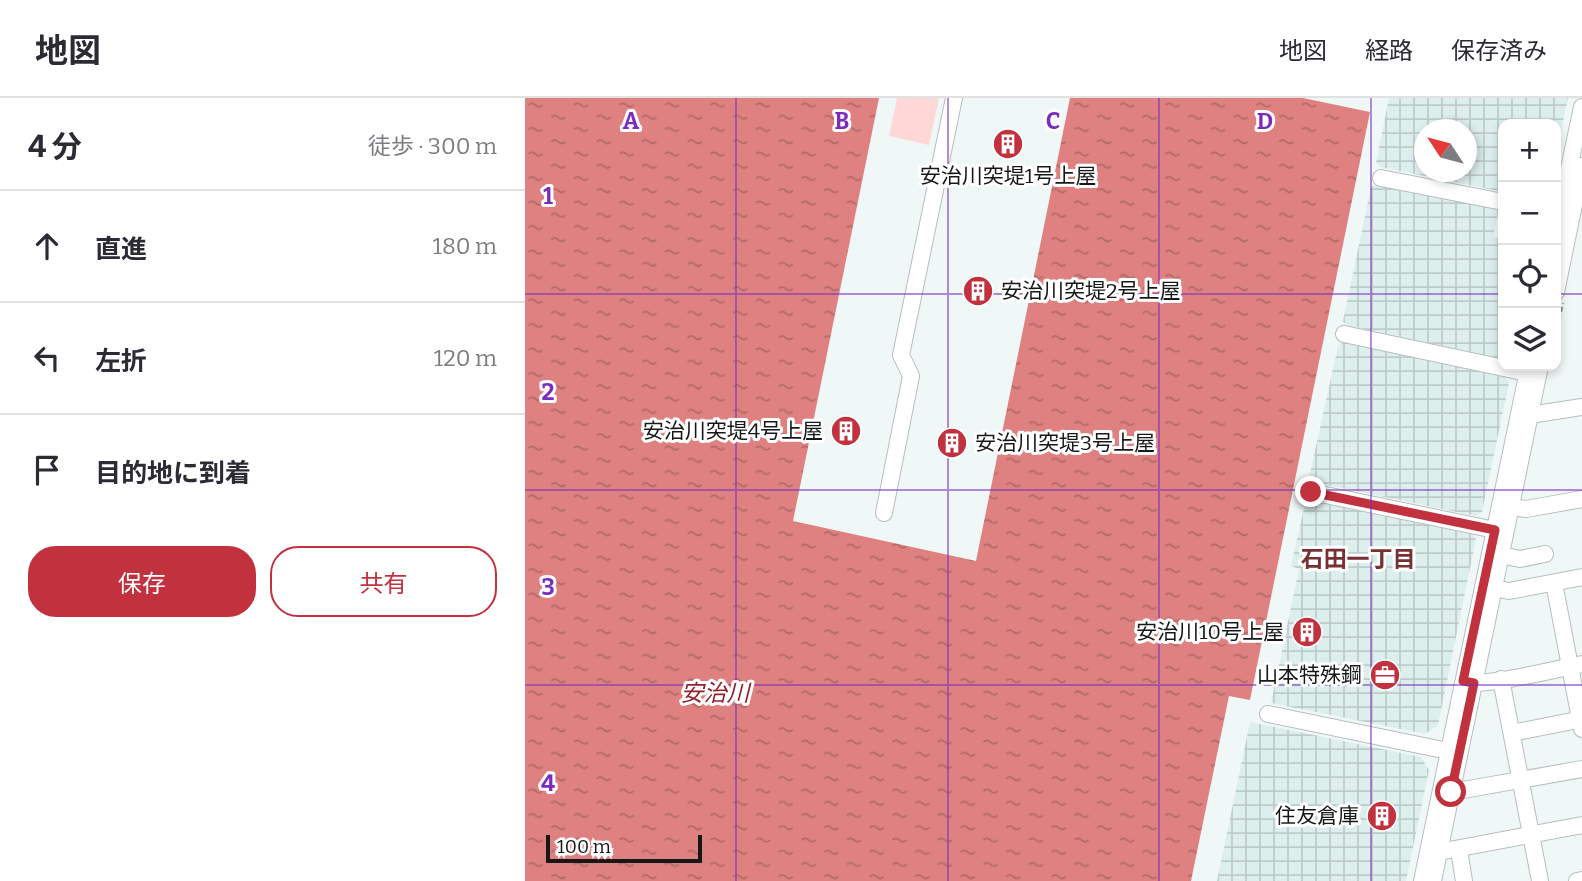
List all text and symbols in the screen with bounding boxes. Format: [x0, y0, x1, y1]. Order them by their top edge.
text: 地図 [35, 31, 101, 71]
text: 地図 [1279, 37, 1327, 65]
text: 経路 [1365, 37, 1413, 65]
text: 保存済み [1451, 37, 1547, 65]
text: A [623, 107, 640, 135]
text: B [835, 107, 849, 135]
text: C [1046, 107, 1060, 135]
text: D [1257, 107, 1273, 135]
north arrow [1414, 119, 1477, 182]
map controls [1498, 119, 1561, 371]
button: + [1498, 119, 1561, 182]
building icon: 安治川突堤1号上屋 [991, 127, 1025, 161]
text: 4 分 [28, 129, 82, 165]
text: 徒歩 · 300 m [368, 132, 497, 160]
place label: 安治川突堤1号上屋 [920, 163, 1096, 189]
text: 1 [543, 182, 553, 210]
button: − [1498, 182, 1561, 245]
icon: ahead [28, 227, 66, 265]
text: 180 m [433, 232, 497, 260]
text: 直進 [95, 234, 147, 265]
button: locate [1498, 245, 1561, 308]
building icon: 安治川突堤2号上屋 [961, 274, 995, 308]
place label: 安治川突堤2号上屋 [1001, 278, 1180, 304]
button: layers [1498, 308, 1561, 371]
icon: left [28, 339, 66, 377]
text: 120 m [434, 344, 497, 372]
text: 左折 [95, 346, 147, 377]
text: 2 [542, 378, 555, 406]
building icon: 安治川突堤4号上屋 [829, 414, 863, 448]
place label: 安治川突堤4号上屋 [643, 418, 823, 444]
building icon: 安治川突堤3号上屋 [935, 426, 969, 460]
place label: 安治川突堤3号上屋 [975, 430, 1155, 456]
icon: arrive [28, 451, 66, 489]
text: 目的地に到着 [95, 458, 251, 489]
route end [1295, 476, 1326, 507]
district label: 石田一丁目 [1301, 545, 1416, 573]
button: 保存 [28, 546, 256, 617]
button: 共有 [270, 546, 497, 617]
text: 3 [541, 573, 555, 601]
building icon: 安治川10号上屋 [1290, 615, 1324, 649]
place label: 安治川10号上屋 [1136, 619, 1284, 645]
office icon: 山本特殊鋼 [1368, 658, 1402, 692]
place label: 山本特殊鋼 [1257, 662, 1362, 688]
water label: 安治川 [681, 679, 753, 707]
text: 4 [541, 769, 555, 797]
route start [1435, 776, 1466, 807]
building icon: 住友倉庫 [1365, 799, 1399, 833]
place label: 住友倉庫 [1275, 803, 1359, 829]
scale bar [546, 832, 702, 864]
text: 100 m [557, 835, 611, 858]

